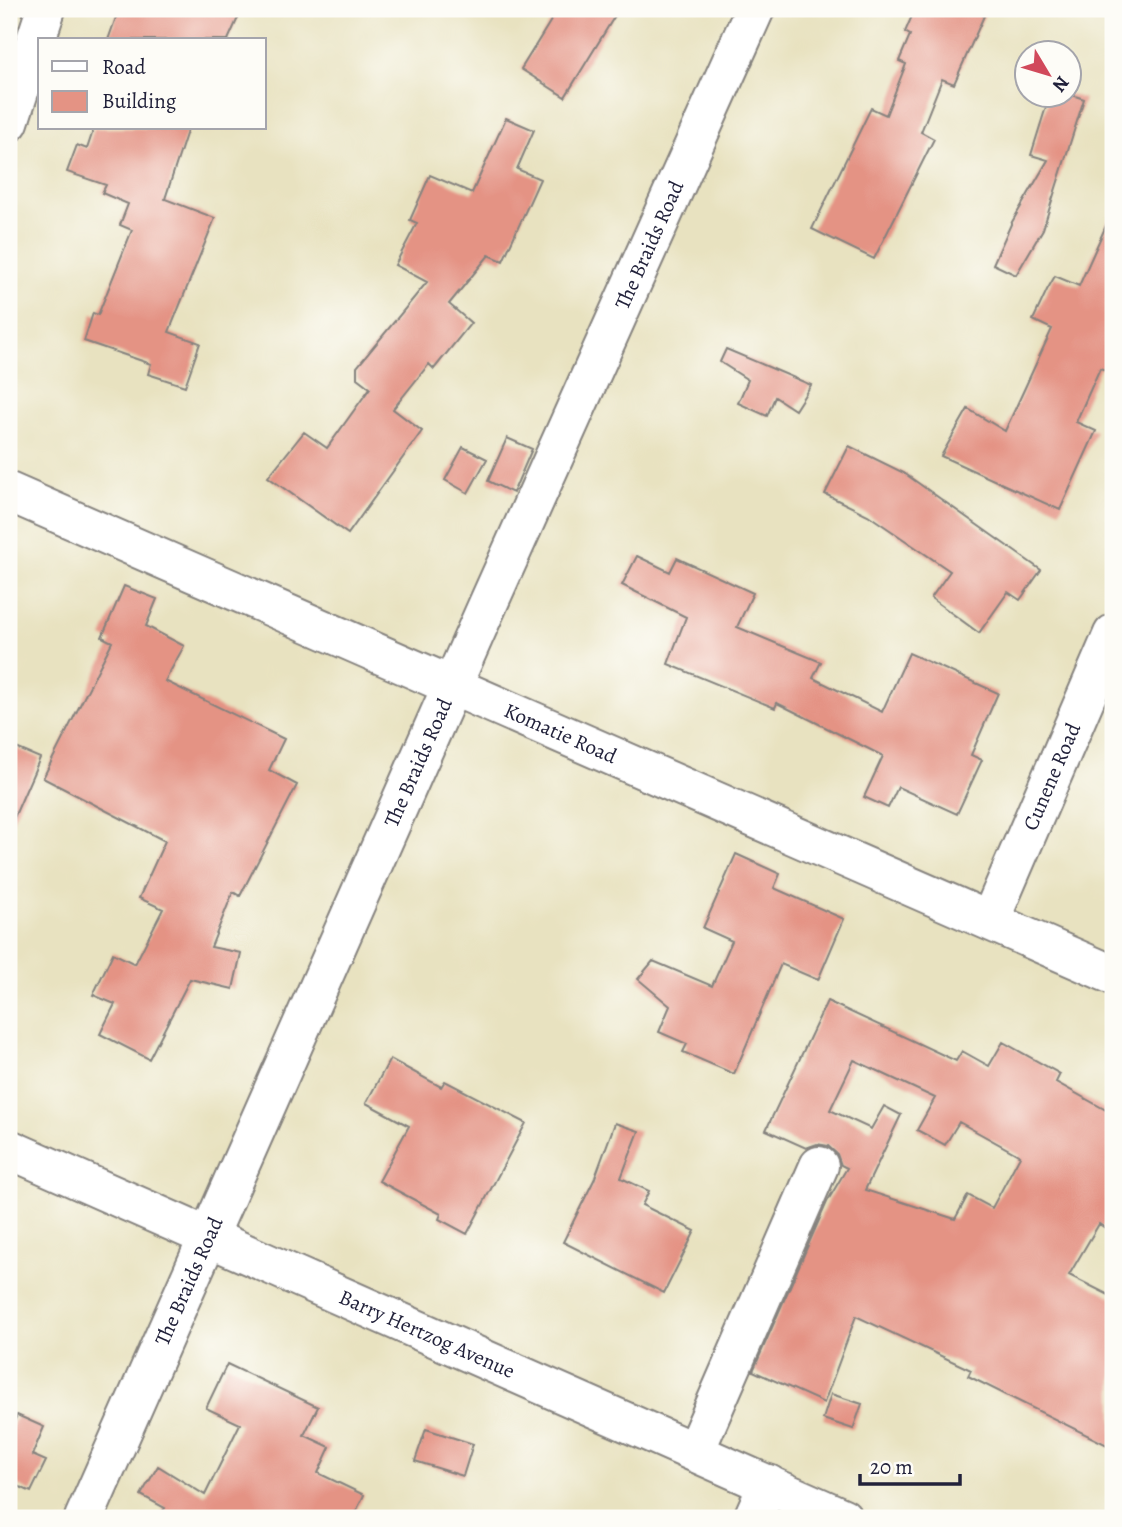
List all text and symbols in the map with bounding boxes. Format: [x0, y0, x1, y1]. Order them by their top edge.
legend [38, 38, 266, 130]
north arrow [1014, 38, 1084, 108]
text: Road [102, 53, 146, 81]
text: N [1046, 70, 1075, 97]
text: Building [102, 87, 177, 115]
street label: The Braids Road [608, 176, 691, 313]
street label: The Braids Road [377, 693, 459, 831]
street label: Komatie Road [500, 696, 622, 771]
street label: Cunene Road [1016, 718, 1087, 835]
street label: The Braids Road [148, 1212, 230, 1350]
street label: Barry Hertzog Avenue [335, 1283, 519, 1385]
scale bar [860, 1443, 959, 1487]
text: 20 m [870, 1453, 913, 1481]

